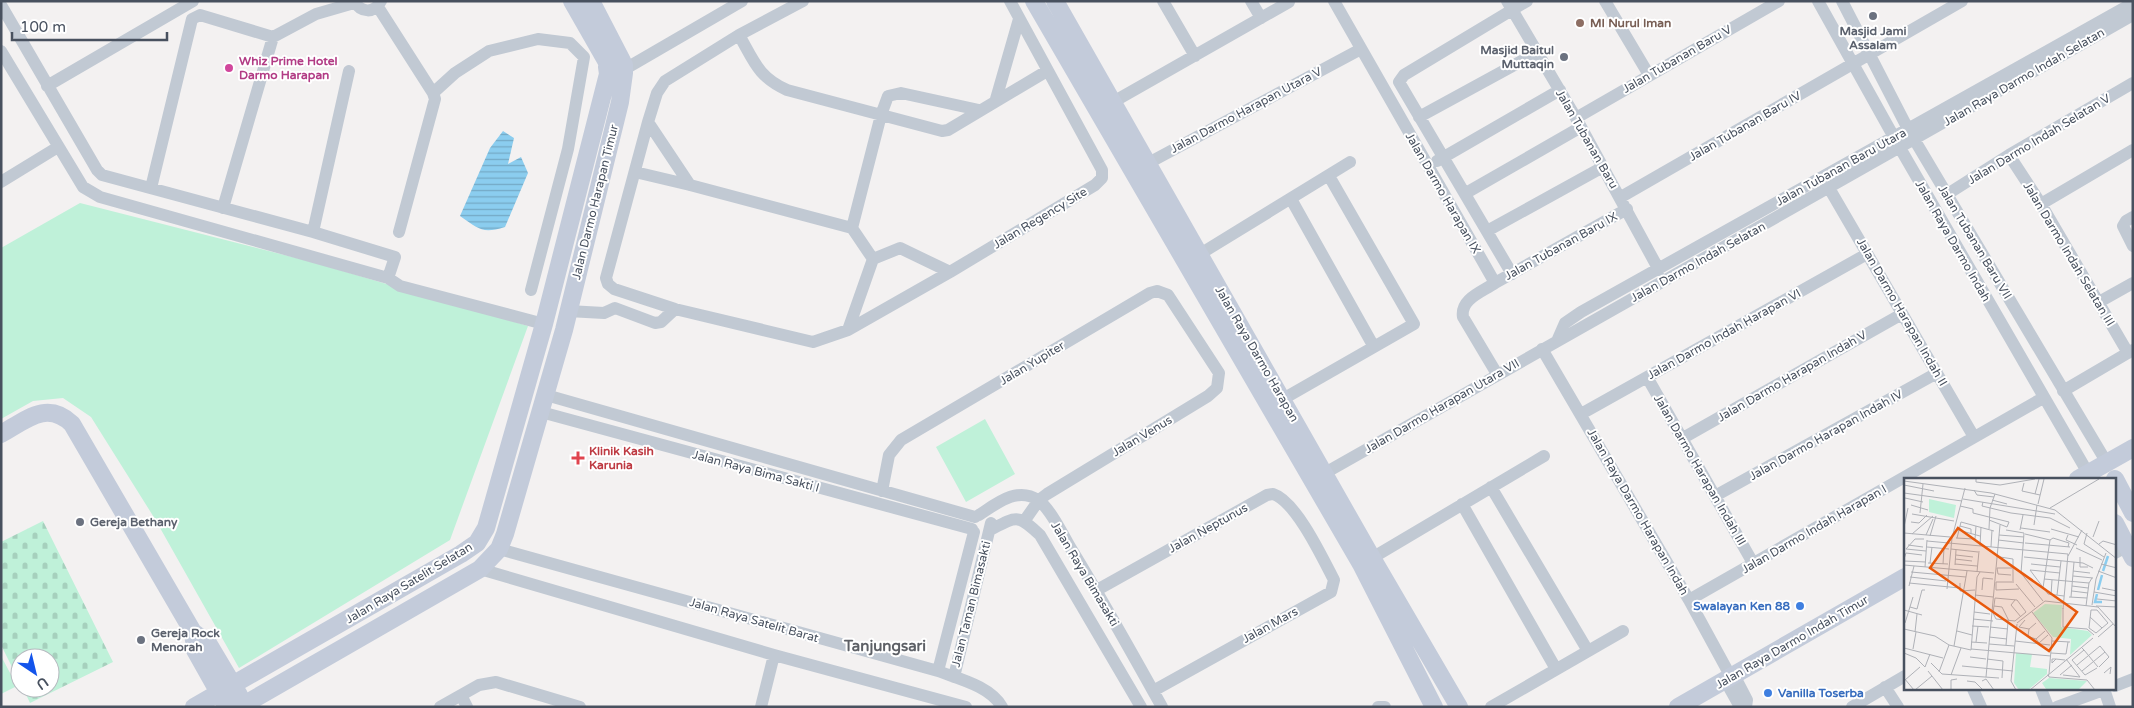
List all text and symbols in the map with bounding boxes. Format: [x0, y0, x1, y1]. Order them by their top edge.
scale bar [12, 10, 168, 42]
marker: Masjid Jami Assalam [1867, 10, 1879, 22]
place label: MI Nurul Iman [1590, 16, 1671, 30]
marker: MI Nurul Iman [1574, 17, 1586, 29]
text: 100 m [20, 18, 66, 36]
street label: Jalan Tubanan Baru V [1620, 22, 1735, 96]
place label: Masjid Jami Assalam [1839, 24, 1907, 52]
street label: Jalan Raya Darmo Indah Selatan [1941, 25, 2107, 129]
place label: Masjid Baitul Muttaqin [1480, 43, 1554, 72]
marker: Masjid Baitul Muttaqin [1558, 51, 1570, 63]
place label: Whiz Prime Hotel Darmo Harapan [239, 54, 337, 83]
marker: Whiz Prime Hotel Darmo Harapan [223, 62, 235, 74]
street label: Jalan Darmo Harapan Utara V [1168, 64, 1325, 156]
street label: Jalan Tubanan Baru [1553, 87, 1621, 191]
street label: Jalan Tubanan Baru IV [1686, 88, 1804, 164]
street label: Jalan Darmo Indah Selatan V [1965, 91, 2113, 187]
street label: Jalan Darmo Harapan Timur [569, 123, 621, 281]
street label: Jalan Tubanan Baru Utara [1773, 125, 1909, 209]
street label: Jalan Darmo Harapan IX [1403, 130, 1483, 256]
street label: Jalan Raya Darmo Indah [1912, 178, 1994, 304]
street label: Jalan Darmo Indah Selatan III [2020, 180, 2118, 328]
street label: Jalan Tubanan Baru VII [1935, 182, 2015, 302]
street label: Jalan Regency Site [991, 184, 1090, 252]
street label: Jalan Tubanan Baru IX [1502, 209, 1620, 283]
street label: Jalan Darmo Indah Selatan [1628, 219, 1768, 305]
street label: Jalan Darmo Harapan Indah II [1854, 236, 1950, 388]
street label: Jalan Raya Darmo Harapan [1212, 284, 1302, 424]
street label: Jalan Darmo Indah Harapan VI [1645, 286, 1803, 382]
street label: Jalan Darmo Harapan Indah V [1715, 327, 1870, 424]
street label: Jalan Yupiter [997, 338, 1067, 388]
street label: Jalan Darmo Harapan Utara VII [1362, 356, 1522, 456]
street label: Jalan Darmo Harapan Indah IV [1747, 387, 1906, 483]
street label: Jalan Darmo Harapan Indah III [1651, 392, 1749, 548]
street label: Jalan Venus [1110, 413, 1175, 459]
street label: Jalan Raya Darmo Harapan Indah [1585, 426, 1691, 598]
place label: Klinik Kasih Karunia [589, 444, 654, 472]
street label: Jalan Raya Bima Sakti I [691, 447, 821, 495]
marker: Klinik Kasih Karunia [571, 451, 585, 465]
inset map [1904, 478, 2116, 690]
street label: Jalan Darmo Indah Harapan I [1739, 482, 1889, 576]
street label: Jalan Neptunus [1166, 500, 1250, 556]
place label: Gereja Bethany [90, 515, 178, 530]
marker: Gereja Bethany [74, 516, 86, 528]
street label: Jalan Raya Bimasakti [1048, 519, 1122, 629]
street label: Jalan Raya Satelit Selatan [343, 540, 475, 626]
street label: Jalan Taman Bimasakti [949, 540, 993, 668]
street label: Jalan Raya Darmo Indah Timur [1713, 592, 1871, 692]
street label: Jalan Raya Satelit Barat [688, 595, 821, 645]
place label: Swalayan Ken 88 [1693, 599, 1790, 614]
marker: Swalayan Ken 88 [1794, 600, 1806, 612]
street label: Jalan Mars [1240, 604, 1300, 646]
place label: Gereja Rock Menorah [151, 626, 220, 654]
marker: Gereja Rock Menorah [135, 634, 147, 646]
district label: Tanjungsari [843, 637, 926, 656]
north arrow [10, 648, 60, 698]
text: U [33, 673, 51, 693]
place label: Vanilla Toserba [1778, 686, 1864, 700]
marker: Vanilla Toserba [1762, 687, 1774, 699]

